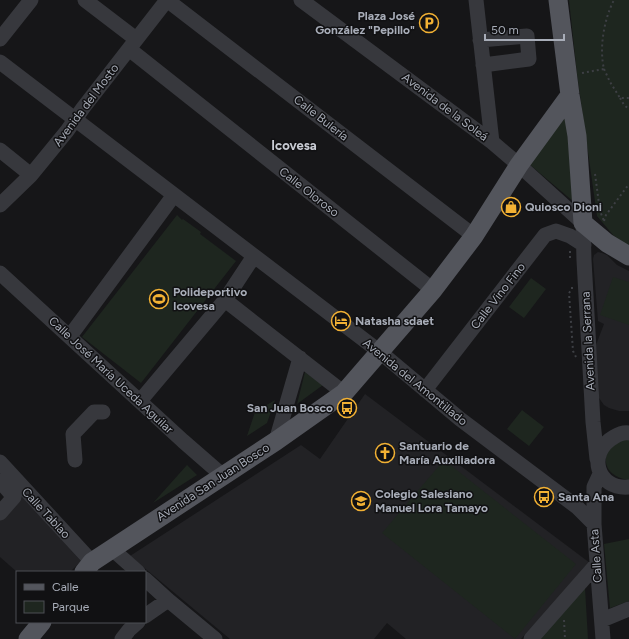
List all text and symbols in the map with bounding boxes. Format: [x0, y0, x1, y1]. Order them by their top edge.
place label: Plaza José González "Pepillo" [315, 9, 415, 37]
parking icon: Plaza José González "Pepillo" [418, 12, 440, 34]
scale bar [485, 16, 564, 42]
text: 50 m [491, 23, 519, 37]
street label: Avenida del Mosto [50, 61, 122, 149]
street label: Avenida de la Soleá [399, 70, 491, 144]
street label: Calle Bulería [291, 92, 351, 144]
district label: Icovesa [271, 138, 317, 153]
street label: Calle Oloroso [276, 164, 342, 220]
shop icon: Quiosco Dioni [500, 196, 522, 218]
place label: Quiosco Dioni [525, 200, 602, 214]
street label: Calle Vino Fino [468, 260, 528, 332]
place label: Polideportivo Icovesa [173, 285, 247, 313]
sports icon: Polideportivo Icovesa [148, 288, 170, 310]
street label: Avenida la Serrana [578, 291, 598, 391]
hotel icon: Natasha sdaet [330, 310, 352, 332]
street label: Calle José María Uceda Aguilar [46, 314, 176, 436]
place label: Natasha sdaet [355, 314, 434, 328]
street label: Avenida del Amontillado [360, 336, 470, 428]
bus stop icon: San Juan Bosco [336, 397, 358, 419]
place label: San Juan Bosco [247, 401, 333, 415]
place label: Santuario de María Auxiliadora [399, 439, 495, 467]
street label: Avenida San Juan Bosco [154, 440, 272, 524]
church icon: Santuario de María Auxiliadora [374, 442, 396, 464]
street label: Calle Tablao [19, 485, 73, 541]
bus stop icon: Santa Ana [533, 486, 555, 508]
place label: Colegio Salesiano Manuel Lora Tamayo [375, 487, 488, 515]
school or university icon: Colegio Salesiano Manuel Lora Tamayo [350, 490, 372, 512]
place label: Santa Ana [558, 490, 614, 504]
street label: Calle Asta [587, 529, 605, 583]
legend [16, 571, 146, 623]
text: Calle [52, 580, 79, 594]
text: Parque [52, 600, 90, 614]

